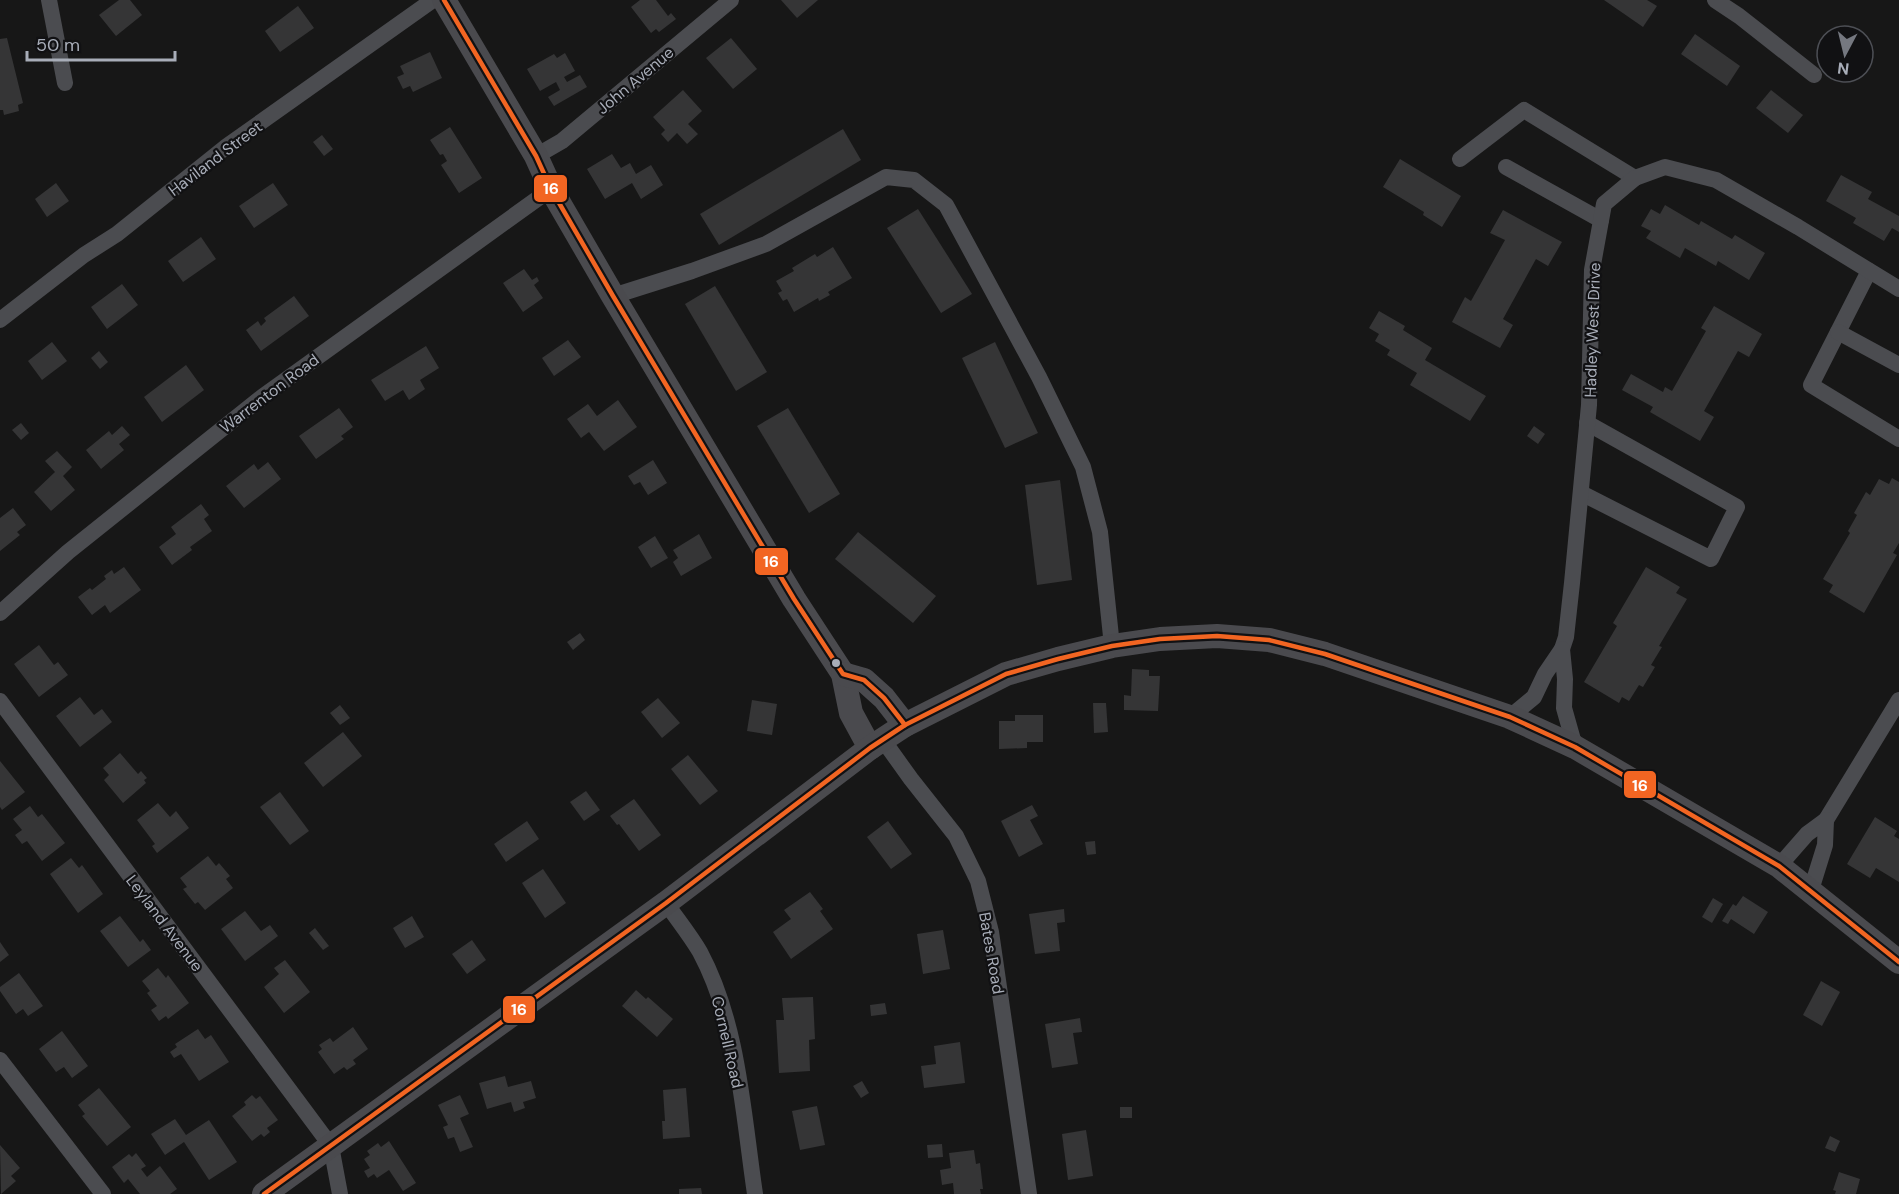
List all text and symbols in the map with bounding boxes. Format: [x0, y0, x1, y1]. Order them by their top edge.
scale bar [27, 24, 176, 62]
north arrow [1815, 24, 1875, 84]
text: 50 m [36, 33, 80, 57]
street label: John Avenue [592, 42, 678, 119]
text: N [1836, 57, 1850, 80]
street label: Haviland Street [164, 116, 267, 201]
line badge: 16 [533, 174, 568, 203]
text: 16 [543, 178, 559, 199]
street label: Hadley West Drive [1580, 262, 1605, 398]
street label: Warrenton Road [215, 349, 323, 438]
line badge: 16 [754, 547, 789, 576]
text: 16 [763, 551, 779, 572]
unlabelled marker [830, 657, 842, 669]
line badge: 16 [1623, 770, 1657, 799]
text: 16 [1632, 775, 1648, 796]
street label: Leyland Avenue [121, 871, 208, 976]
street label: Bates Road [974, 910, 1009, 996]
street label: Cornell Road [707, 994, 748, 1090]
line badge: 16 [502, 995, 536, 1024]
text: 16 [511, 999, 527, 1020]

